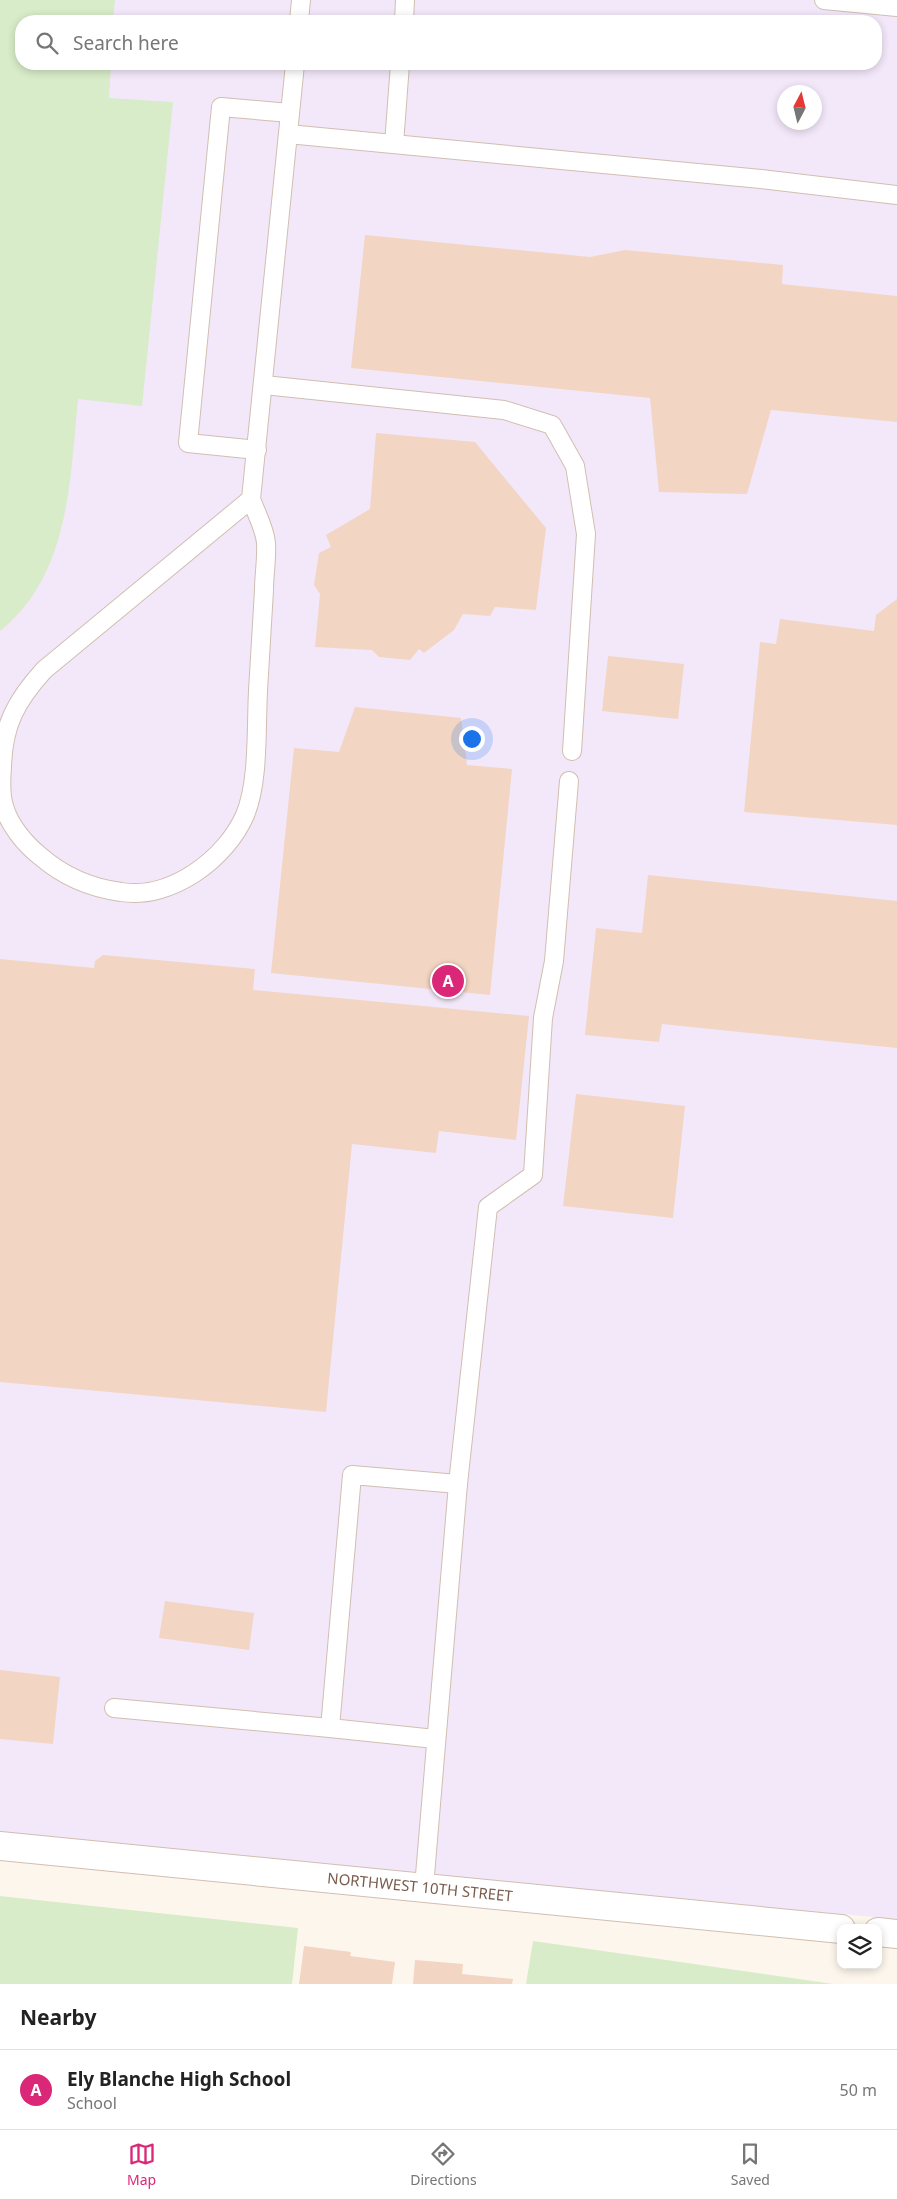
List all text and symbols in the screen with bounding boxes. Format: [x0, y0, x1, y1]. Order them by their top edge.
search box [15, 15, 882, 70]
icon: search [33, 29, 61, 57]
text: Search here [73, 30, 179, 56]
north arrow [777, 85, 822, 130]
your location [459, 726, 485, 752]
pin: A [432, 962, 464, 1000]
street label: NORTHWEST 10TH STREET [326, 1867, 514, 1906]
map controls [837, 1924, 882, 1969]
button: layers [837, 1924, 882, 1969]
text: Nearby [20, 2003, 96, 2031]
text: Ely Blanche High School [67, 2066, 291, 2092]
text: A [30, 2079, 42, 2101]
text: 50 m [840, 2079, 877, 2101]
text: School [67, 2092, 117, 2114]
tab: Map [127, 2140, 156, 2189]
tab: Directions [410, 2140, 477, 2189]
tab: Saved [731, 2140, 770, 2189]

